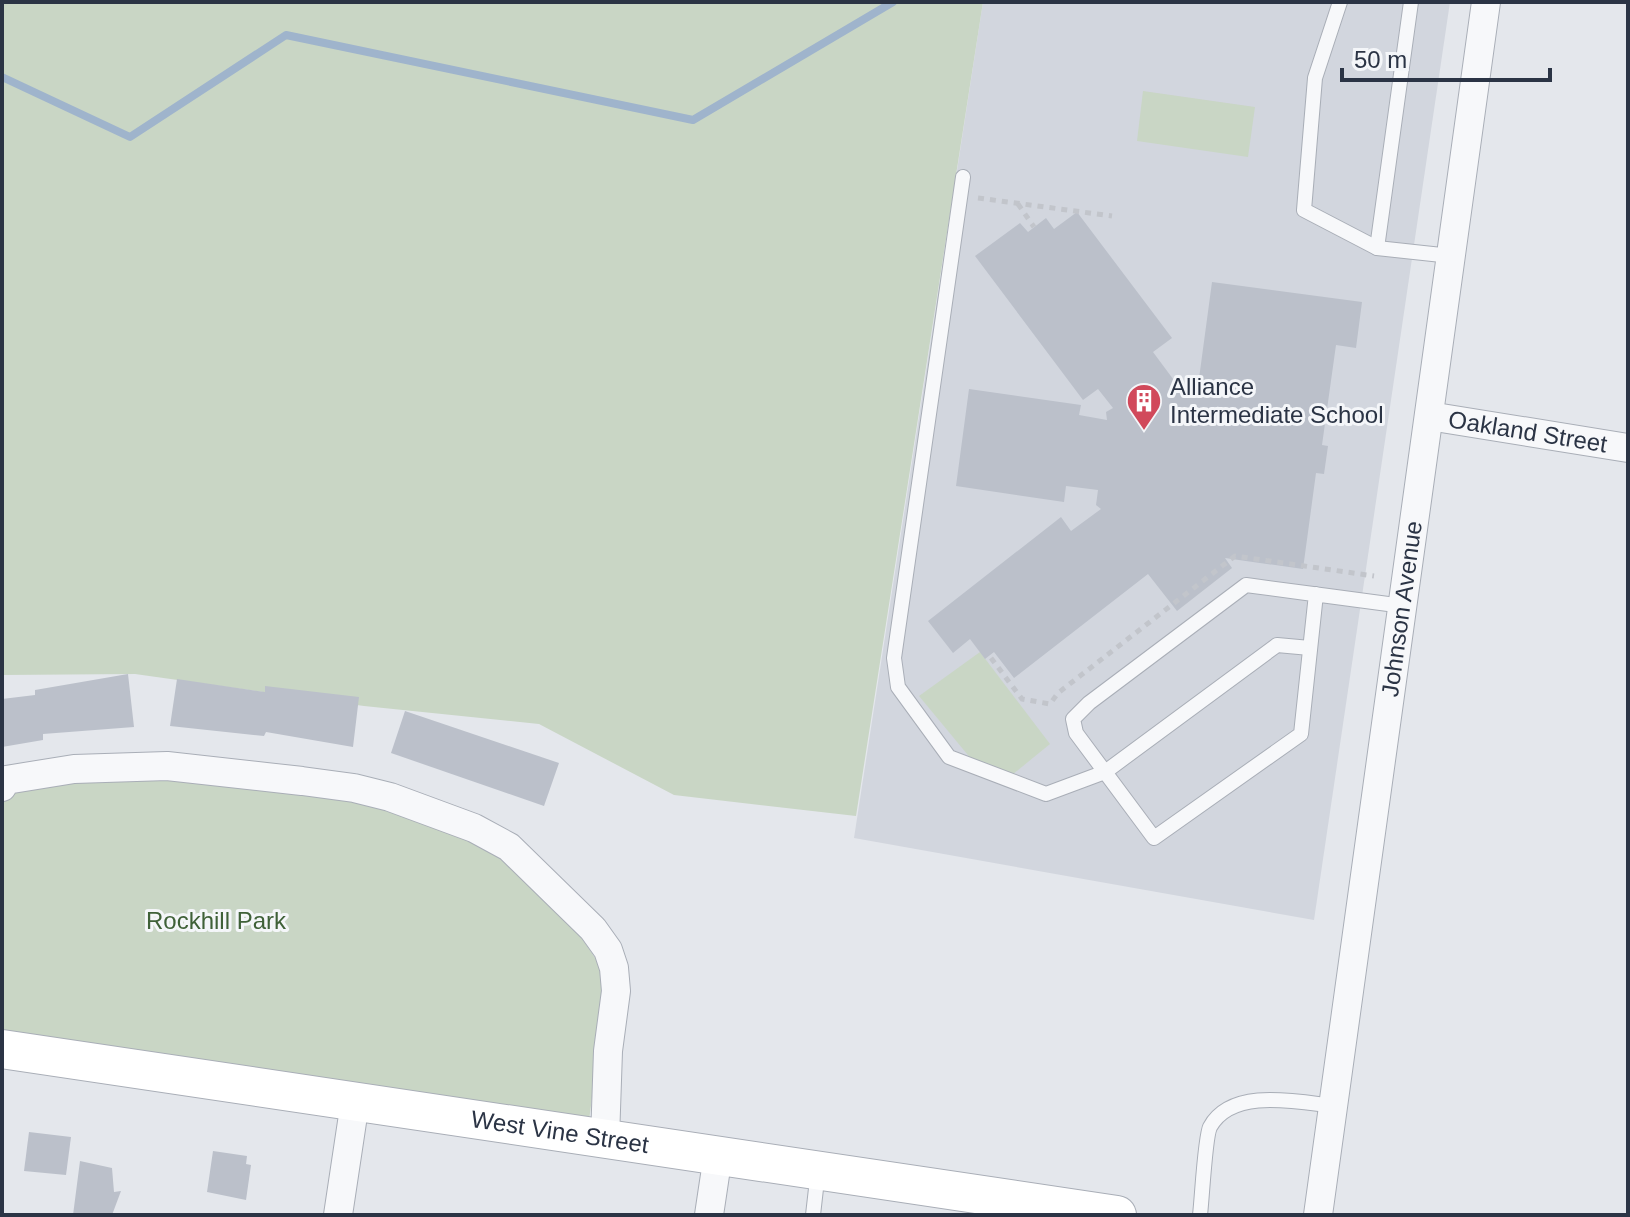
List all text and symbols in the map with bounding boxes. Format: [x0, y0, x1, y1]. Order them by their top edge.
scale bar [1342, 32, 1550, 82]
text: 50 m [1354, 46, 1407, 73]
place label: Alliance Intermediate School [1170, 373, 1383, 428]
building icon: Alliance Intermediate School [1125, 382, 1163, 432]
street label: Oakland Street [1447, 405, 1609, 457]
street label: Johnson Avenue [1376, 519, 1427, 698]
park label: Rockhill Park [146, 907, 287, 934]
street label: West Vine Street [469, 1105, 651, 1158]

